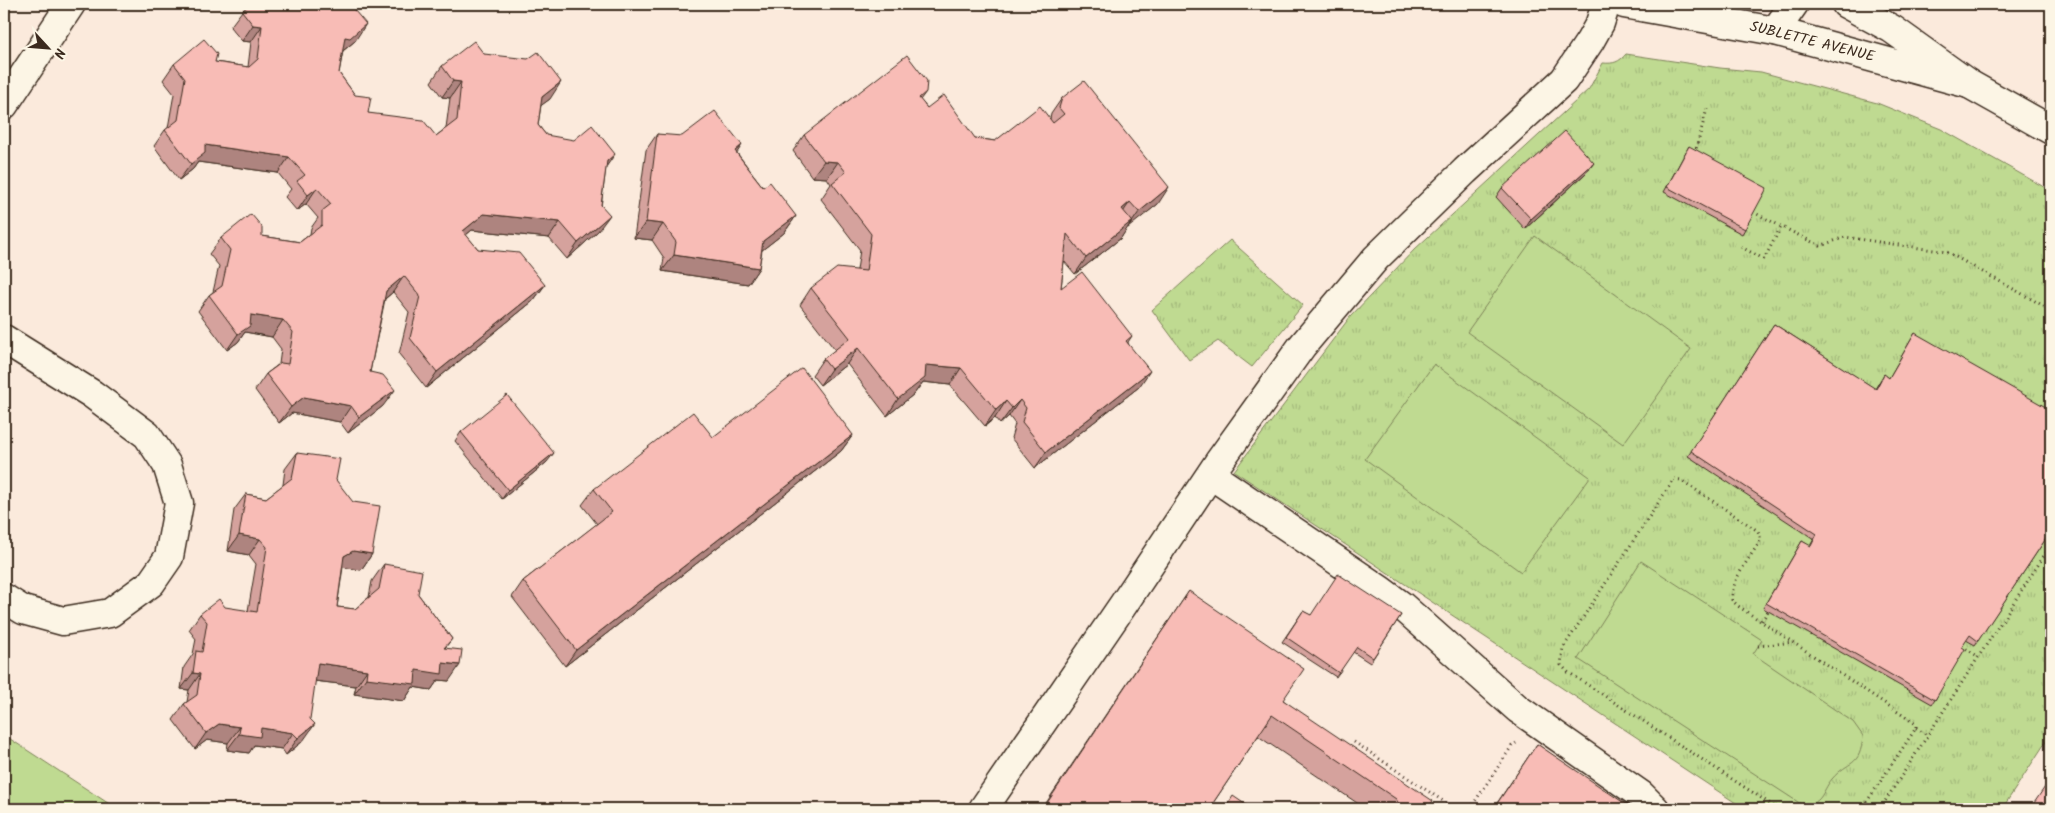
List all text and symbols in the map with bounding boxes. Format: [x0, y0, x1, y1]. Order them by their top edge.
street label: SUBLETTE AVENUE [1747, 15, 1878, 69]
north arrow [22, 22, 72, 72]
text: N [47, 44, 71, 62]

